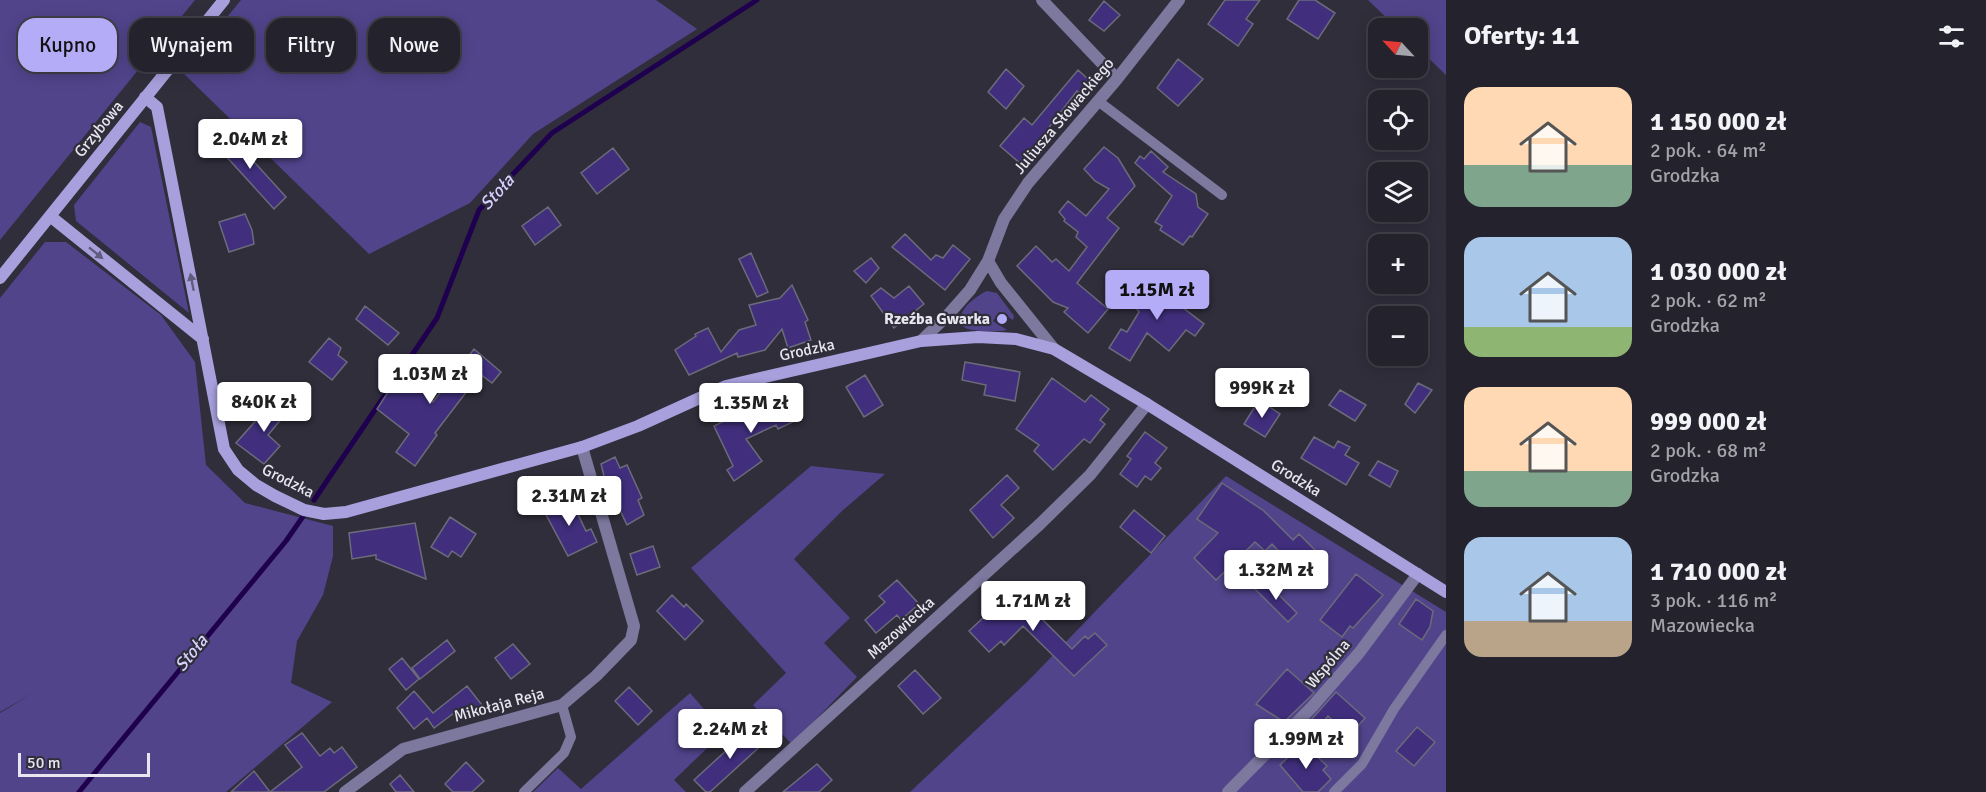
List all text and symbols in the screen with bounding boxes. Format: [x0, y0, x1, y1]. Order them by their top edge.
chip: Kupno [18, 18, 117, 72]
chip: Wynajem [129, 18, 254, 72]
chip: Filtry [266, 18, 356, 72]
chip: Nowe [368, 18, 460, 72]
north arrow [1368, 18, 1428, 78]
map controls [1368, 18, 1428, 366]
text: Oferty: 11 [1464, 20, 1579, 52]
icon: filters [1935, 20, 1968, 53]
street label: Juliusza Słowackiego [1009, 54, 1119, 178]
button: locate [1368, 90, 1428, 150]
street label: Grzybowa [70, 97, 128, 161]
text: 1 150 000 zł [1650, 106, 1787, 138]
icon: home [1512, 111, 1584, 183]
pin: 2.04M zł [188, 119, 312, 170]
text: 2.04M zł [212, 126, 288, 151]
text: 2 pok. · 64 m² [1650, 138, 1767, 163]
button: layers [1368, 162, 1428, 222]
text: Grodzka [1650, 163, 1720, 188]
water label: Stoła [475, 169, 519, 214]
button: + [1368, 234, 1428, 294]
one-way arrow [88, 246, 103, 258]
text: 1 030 000 zł [1650, 256, 1787, 288]
icon: home [1512, 261, 1584, 333]
pin: 1.15M zł [1095, 270, 1219, 321]
one-way arrow [187, 272, 196, 291]
text: 1.15M zł [1119, 277, 1195, 302]
text: 2 pok. · 62 m² [1650, 288, 1767, 313]
button: − [1368, 306, 1428, 366]
place label: Rzeźba Gwarka [884, 309, 990, 329]
marker: Rzeźba Gwarka [995, 312, 1009, 326]
text: Grodzka [1650, 313, 1720, 338]
street label: Grodzka [778, 334, 836, 366]
pin: 1.03M zł [368, 354, 492, 405]
text: 1.03M zł [392, 361, 468, 386]
pin: 999K zł [1207, 368, 1317, 419]
text: 999K zł [1229, 375, 1295, 400]
pin: 840K zł [209, 382, 319, 433]
pin: 1.35M zł [689, 383, 813, 434]
text: 840K zł [231, 389, 297, 414]
text: 1.35M zł [713, 390, 789, 415]
text: 999 000 zł [1650, 406, 1767, 438]
icon: home [1512, 411, 1584, 483]
text: 2 pok. · 68 m² [1650, 438, 1767, 463]
street label: Grodzka [1267, 455, 1325, 501]
street label: Grodzka [259, 459, 317, 503]
text: Grodzka [1650, 463, 1720, 488]
pin: 2.31M zł [507, 476, 631, 527]
text: 2.31M zł [531, 483, 607, 508]
pin: 1.32M zł [1214, 550, 1338, 601]
text: 1 710 000 zł [1650, 556, 1787, 588]
text: 1.32M zł [1238, 557, 1314, 582]
icon: home [1512, 561, 1584, 633]
pin: 1.71M zł [971, 581, 1095, 632]
text: 1.71M zł [995, 588, 1071, 613]
text: 3 pok. · 116 m² [1650, 588, 1778, 613]
street label: Mazowiecka [863, 592, 939, 664]
text: Mazowiecka [1650, 613, 1755, 638]
water label: Stoła [170, 630, 213, 676]
street label: Wspólna [1302, 635, 1354, 693]
street label: Mikołaja Reja [452, 683, 546, 727]
pin: 2.24M zł [668, 709, 792, 760]
text: 2.24M zł [692, 716, 768, 741]
pin: 1.99M zł [1244, 719, 1368, 770]
text: 1.99M zł [1268, 726, 1344, 751]
scale bar [18, 750, 150, 778]
text: 50 m [27, 753, 61, 773]

